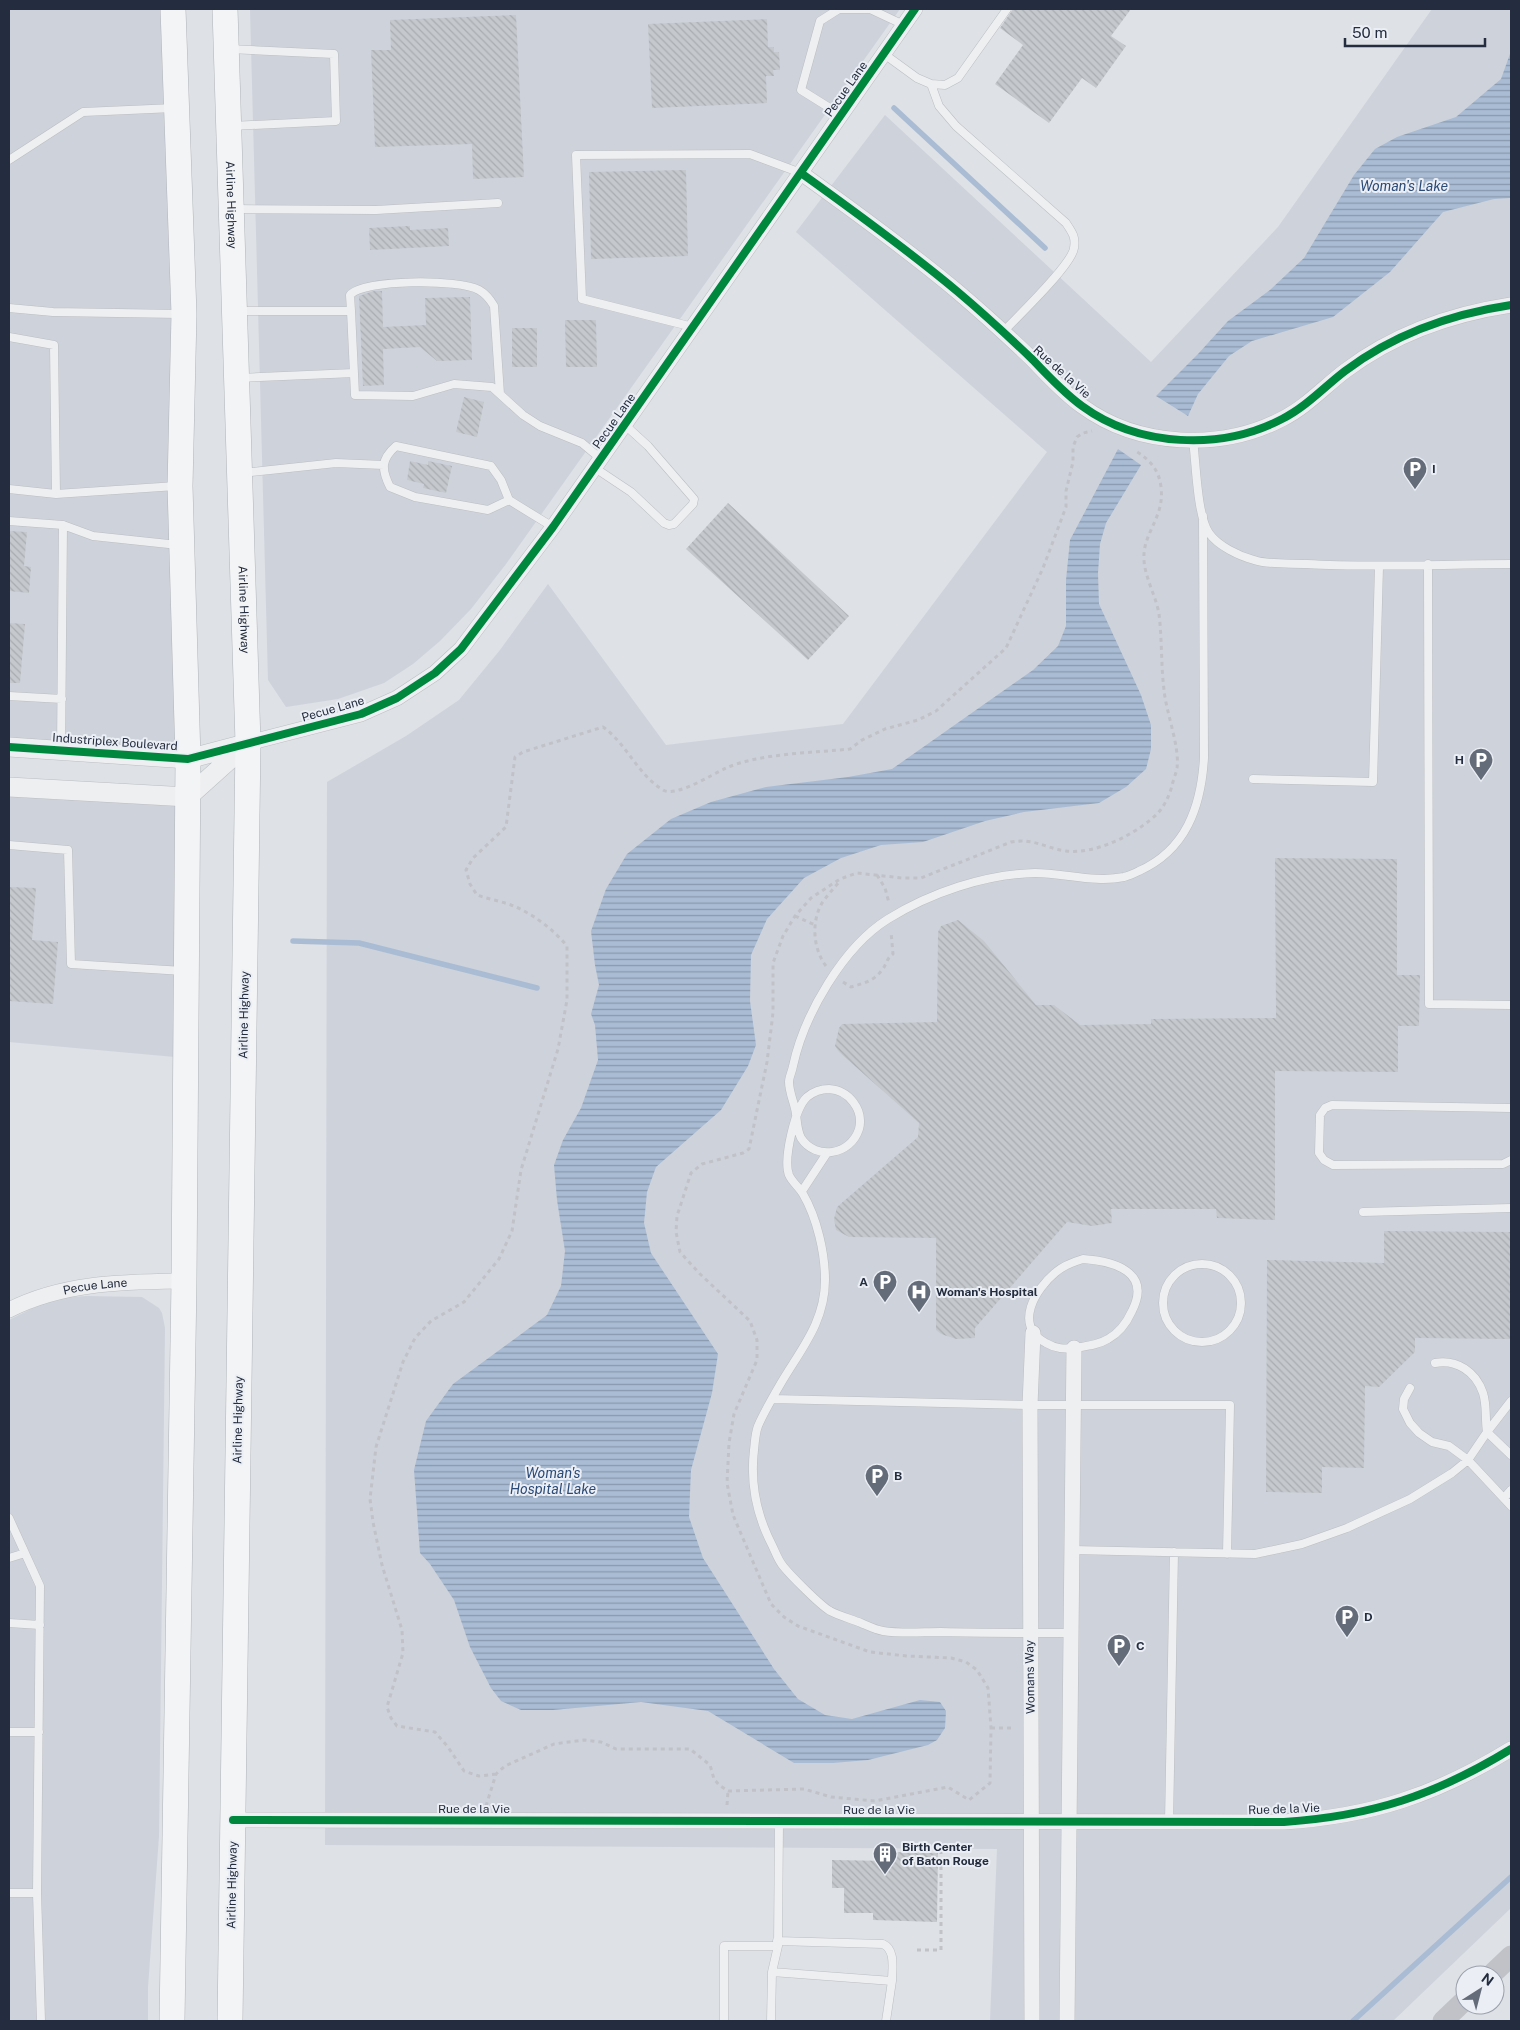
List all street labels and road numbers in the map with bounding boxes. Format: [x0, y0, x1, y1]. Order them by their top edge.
street label: Pecue Lane [822, 58, 870, 119]
street label: Airline Highway [223, 161, 240, 250]
street label: Rue de la Vie [1031, 343, 1094, 401]
street label: Pecue Lane [590, 390, 638, 451]
street label: Airline Highway [235, 566, 252, 654]
street label: Pecue Lane [300, 693, 366, 725]
street label: Industriplex Boulevard [52, 731, 178, 753]
street label: Airline Highway [236, 970, 252, 1059]
street label: Pecue Lane [62, 1276, 128, 1298]
street label: Airline Highway [230, 1375, 246, 1464]
street label: Womans Way [1022, 1639, 1038, 1714]
street label: Rue de la Vie [1248, 1801, 1320, 1817]
street label: Rue de la Vie [438, 1802, 510, 1816]
street label: Rue de la Vie [843, 1803, 915, 1817]
street label: Airline Highway [224, 1840, 240, 1929]

